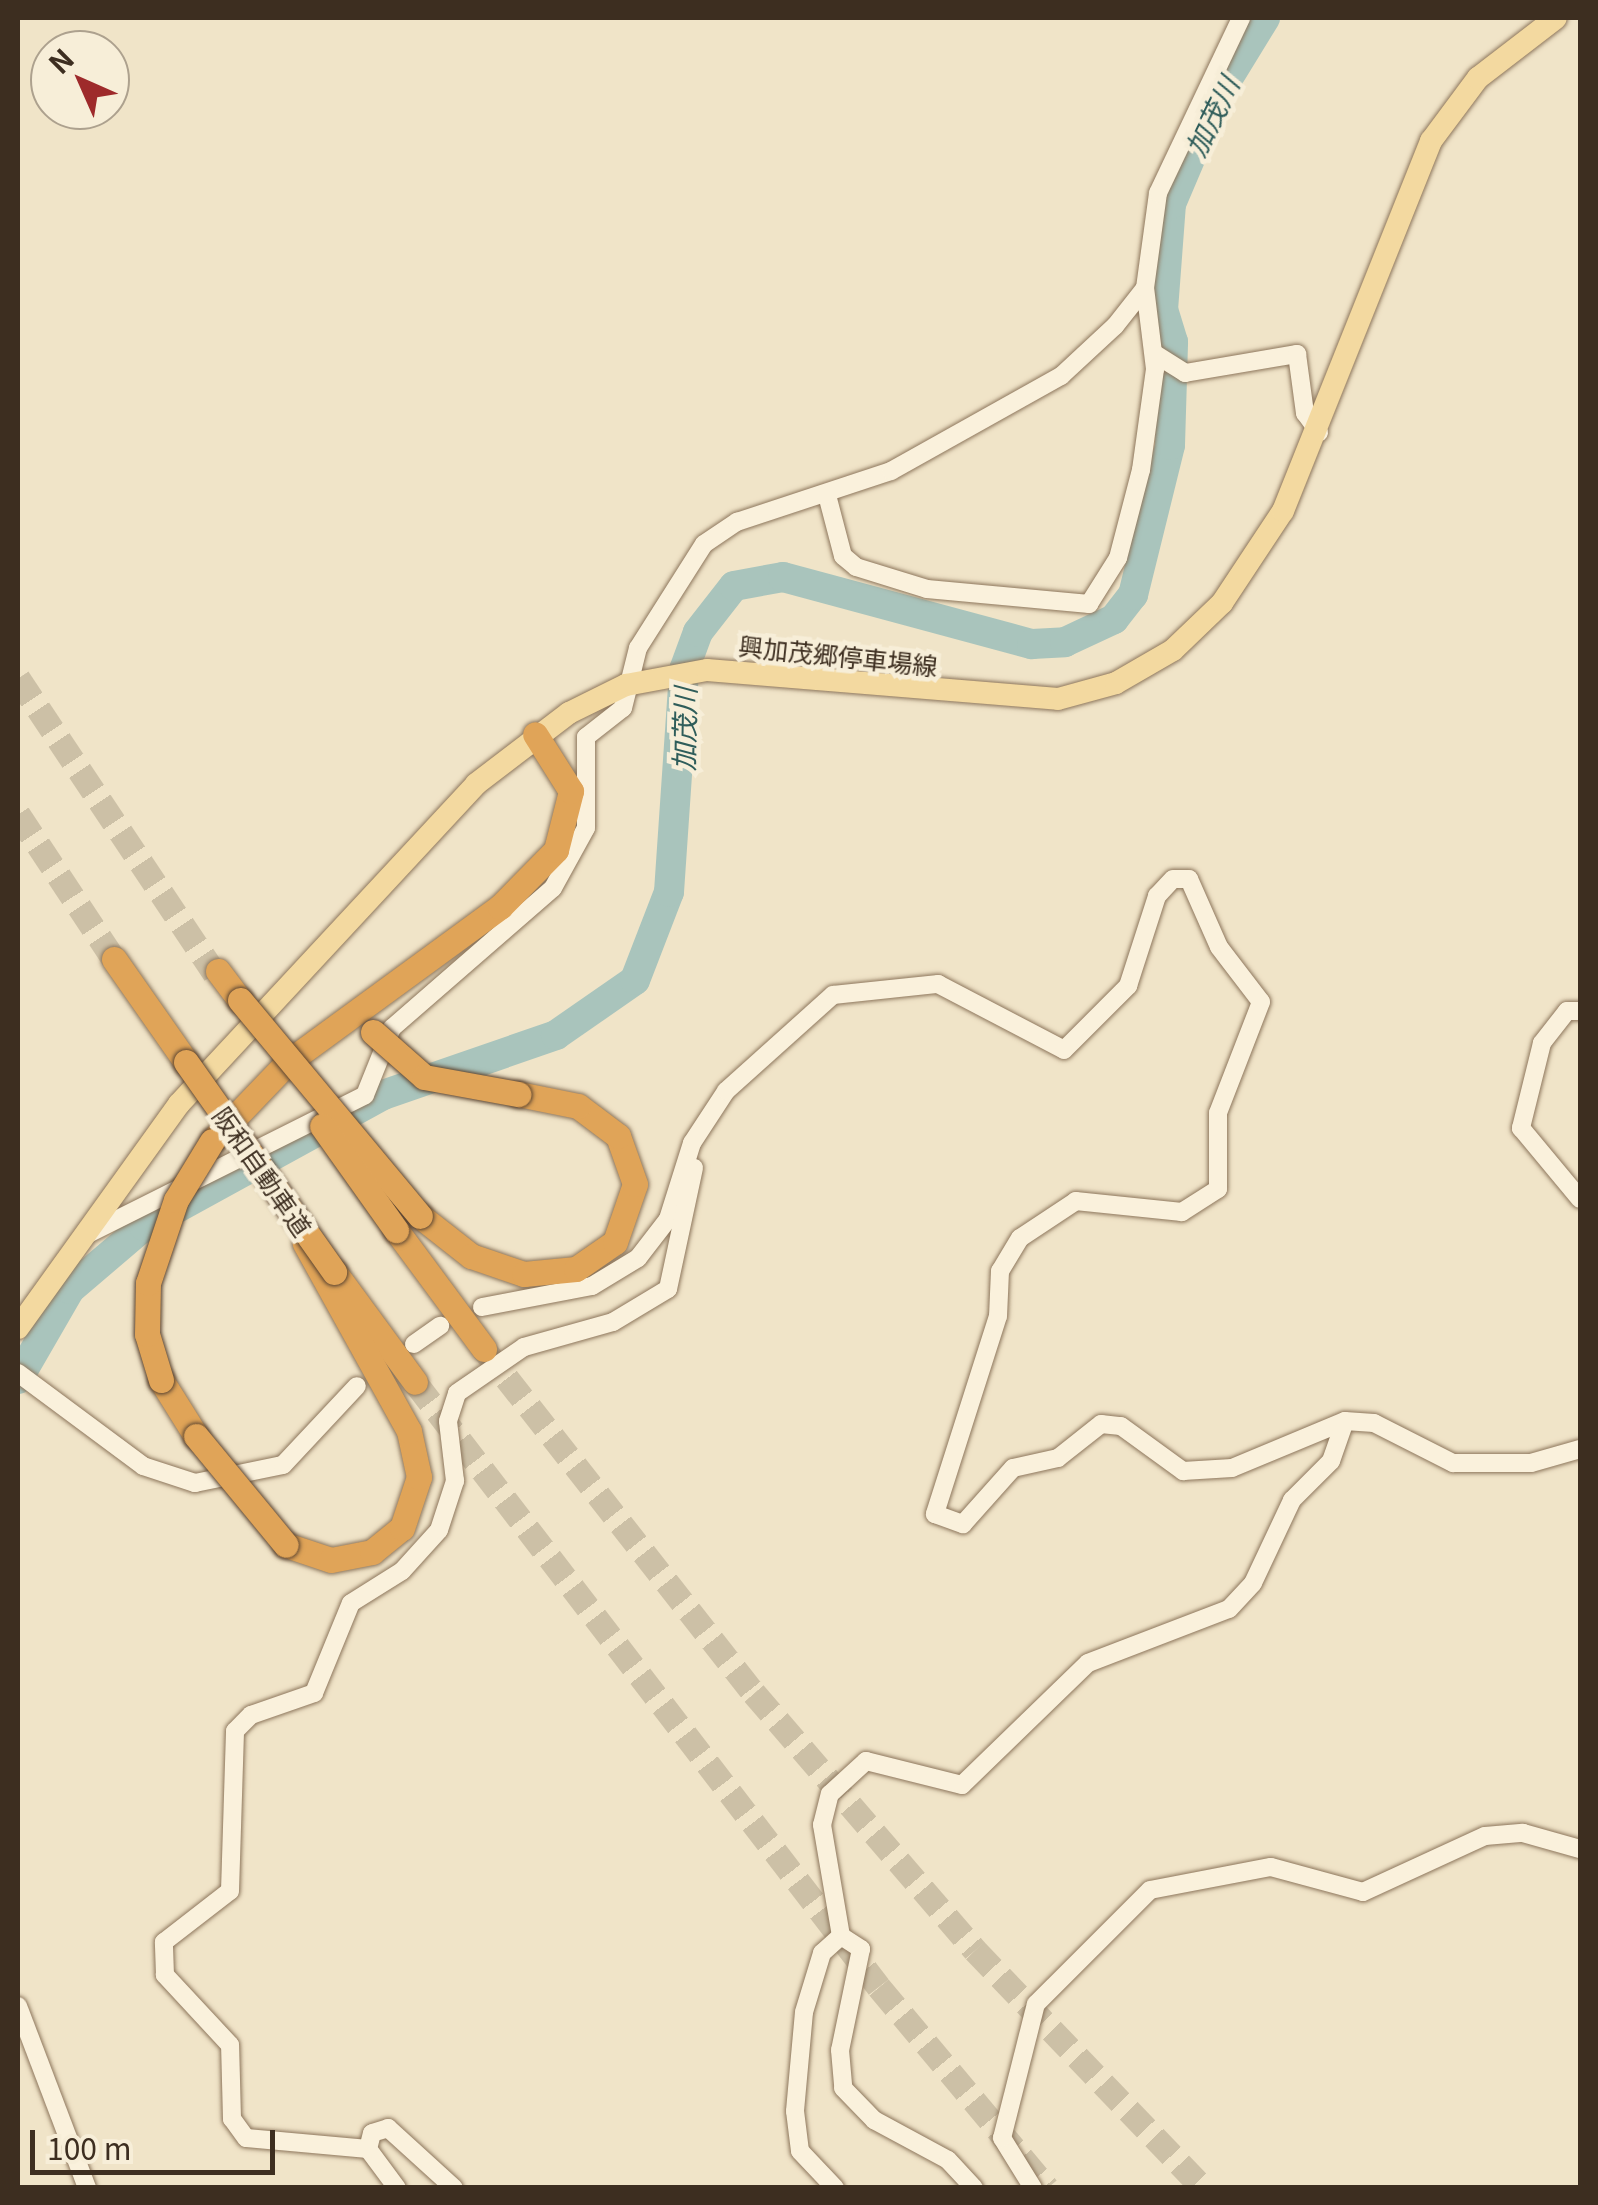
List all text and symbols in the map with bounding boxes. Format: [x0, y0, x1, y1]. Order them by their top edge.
north arrow [30, 30, 130, 130]
text: N [39, 39, 82, 82]
water label: 加茂川 [1177, 71, 1245, 161]
street label: 興加茂郷停車場線 [737, 630, 939, 680]
water label: 加茂川 [665, 687, 701, 771]
street label: 阪和自動車道 [208, 1101, 318, 1241]
scale bar [35, 2110, 280, 2172]
text: 100 m [47, 2125, 131, 2169]

